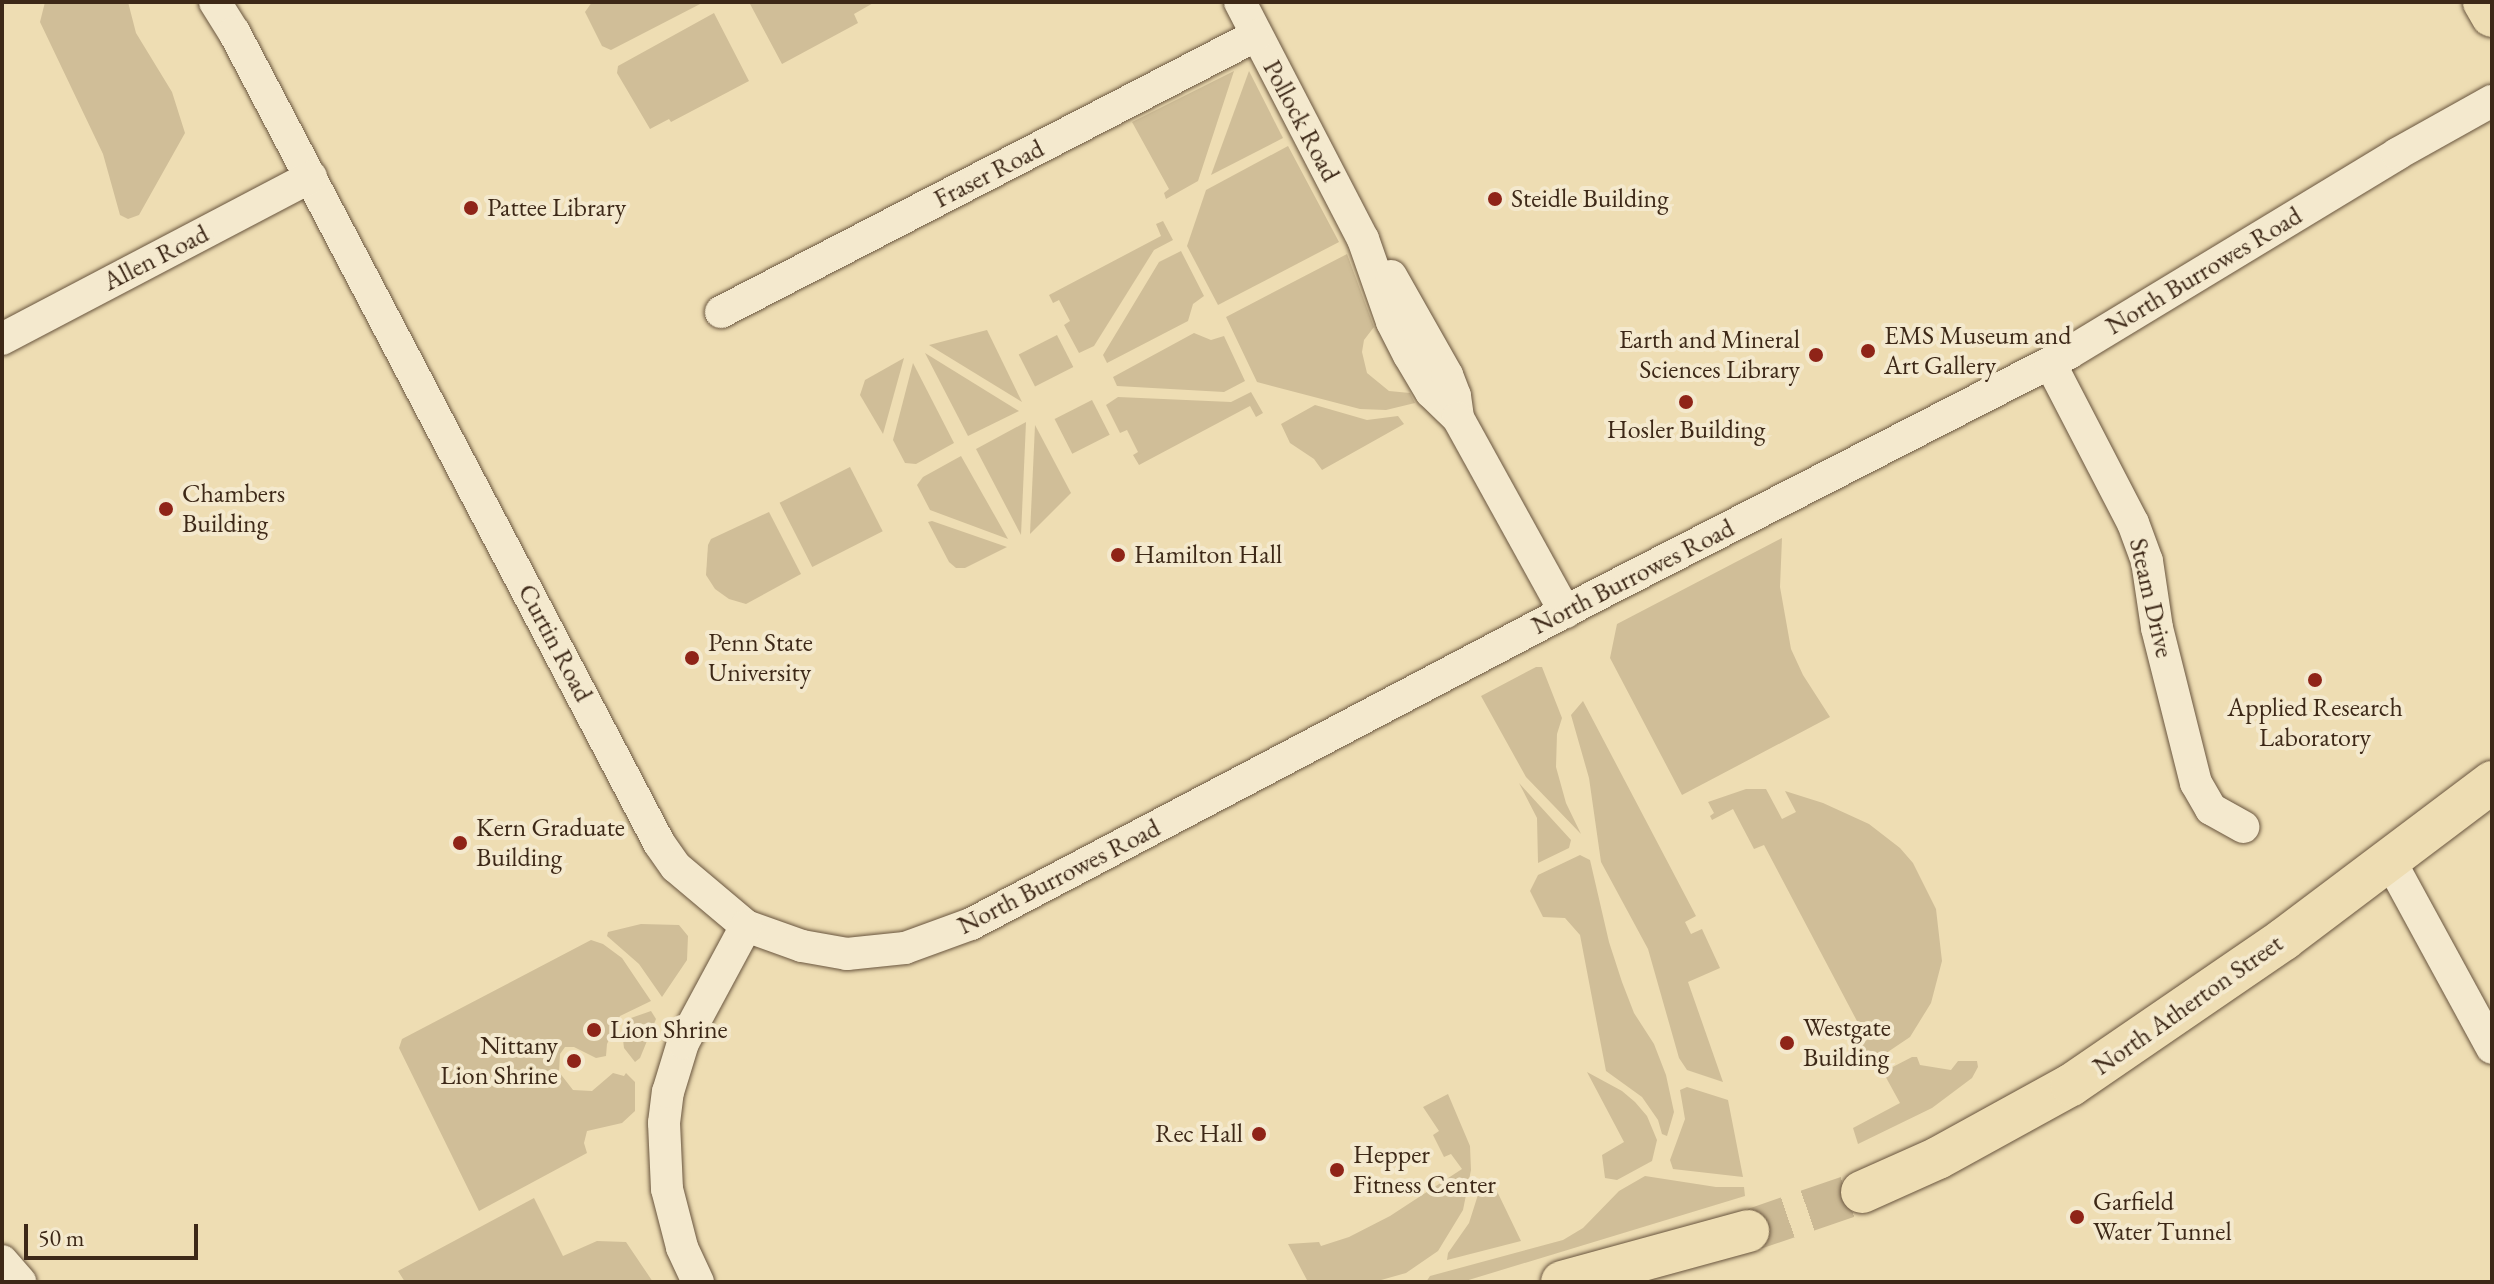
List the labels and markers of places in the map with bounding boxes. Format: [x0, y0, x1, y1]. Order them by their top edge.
place label: Steidle Building [1511, 183, 1669, 215]
marker: Steidle Building [1486, 190, 1504, 208]
place label: Pattee Library [487, 192, 626, 224]
marker: Pattee Library [462, 199, 480, 217]
place label: EMS Museum and Art Gallery [1884, 320, 2071, 382]
place label: Earth and Mineral Sciences Library [1619, 324, 1800, 386]
marker: EMS Museum and Art Gallery [1859, 342, 1877, 360]
marker: Earth and Mineral Sciences Library [1807, 346, 1825, 364]
marker: Hosler Building [1677, 393, 1695, 411]
place label: Hosler Building [1607, 414, 1765, 446]
place label: Chambers Building [182, 478, 285, 540]
marker: Chambers Building [157, 500, 175, 518]
place label: Hamilton Hall [1134, 539, 1282, 571]
marker: Hamilton Hall [1109, 546, 1127, 564]
place label: Penn State University [708, 627, 813, 688]
marker: Penn State University [683, 649, 701, 667]
marker: Applied Research Laboratory [2306, 671, 2324, 689]
place label: Applied Research Laboratory [2227, 692, 2403, 754]
place label: Kern Graduate Building [476, 812, 625, 874]
marker: Kern Graduate Building [451, 834, 469, 852]
place label: Westgate Building [1803, 1012, 1891, 1074]
place label: Lion Shrine [610, 1014, 728, 1046]
marker: Lion Shrine [585, 1021, 603, 1039]
place label: Nittany Lion Shrine [440, 1030, 558, 1092]
marker: Westgate Building [1778, 1034, 1796, 1052]
marker: Nittany Lion Shrine [565, 1052, 583, 1070]
place label: Rec Hall [1155, 1118, 1243, 1150]
marker: Rec Hall [1250, 1125, 1268, 1143]
place label: Hepper Fitness Center [1353, 1139, 1496, 1200]
marker: Hepper Fitness Center [1328, 1161, 1346, 1179]
place label: Garfield Water Tunnel [2093, 1186, 2232, 1248]
marker: Garfield Water Tunnel [2068, 1208, 2086, 1226]

